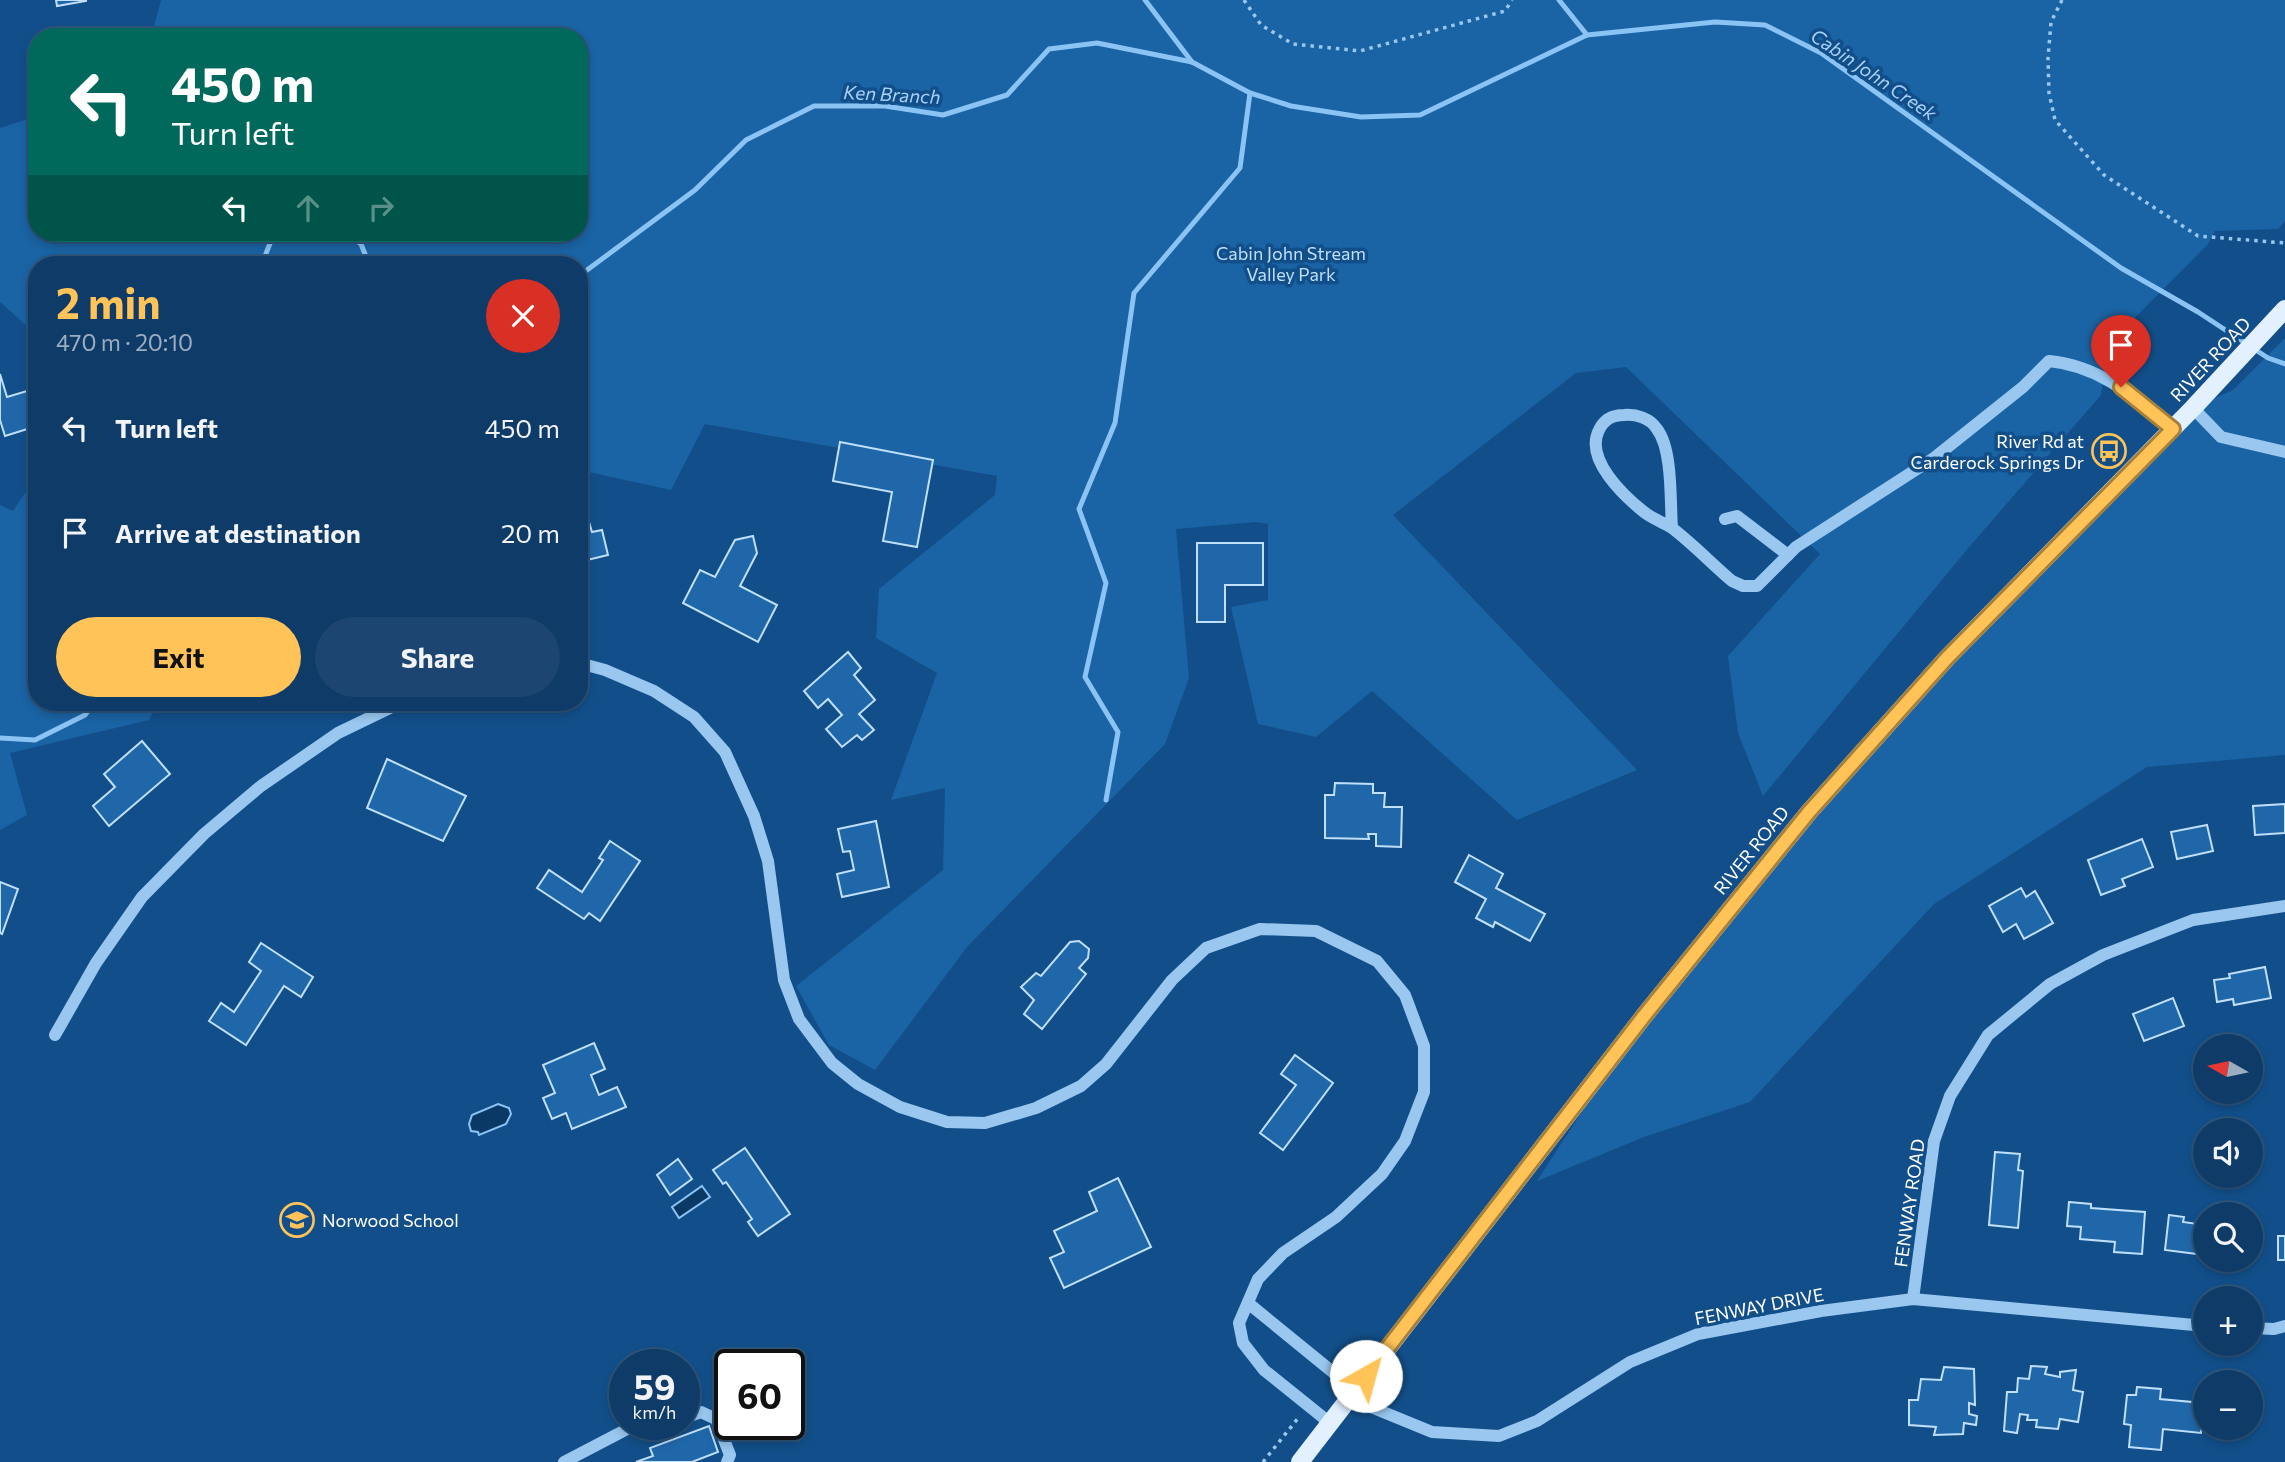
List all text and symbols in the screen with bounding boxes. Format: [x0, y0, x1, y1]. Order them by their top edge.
water label: Cabin John Creek [1807, 24, 1942, 125]
text: 450 m [171, 52, 314, 112]
icon: left [56, 56, 147, 147]
water label: Ken Branch [843, 80, 941, 108]
text: Turn left [171, 112, 295, 152]
icon: left [216, 189, 254, 227]
icon: ahead [289, 189, 327, 227]
icon: right [362, 189, 400, 227]
park label: Cabin John Stream Valley Park [1216, 242, 1366, 285]
text: 2 min [56, 276, 161, 328]
button: close [486, 279, 560, 353]
street label: RIVER ROAD [2165, 312, 2255, 406]
pin [2091, 315, 2151, 387]
icon: arrive [2102, 326, 2140, 364]
text: 470 m · 20:10 [56, 328, 193, 356]
icon: left [56, 409, 94, 447]
text: Turn left [115, 412, 218, 443]
text: 450 m [485, 412, 560, 443]
place label: River Rd at Carderock Springs Dr [1911, 430, 2084, 473]
bus stop icon: River Rd at Carderock Springs Dr [2090, 432, 2128, 470]
icon: arrive [56, 514, 94, 552]
text: Arrive at destination [115, 517, 361, 548]
text: 20 m [501, 517, 560, 548]
button: Exit [56, 617, 301, 697]
button: Share [315, 617, 560, 697]
street label: RIVER ROAD [1709, 801, 1793, 899]
north arrow [2193, 1034, 2263, 1104]
map controls [2193, 1034, 2263, 1440]
button: sound [2193, 1118, 2263, 1188]
street label: FENWAY ROAD [1889, 1137, 1929, 1269]
school or university icon: Norwood School [278, 1201, 316, 1239]
button: search [2193, 1202, 2263, 1272]
place label: Norwood School [322, 1209, 459, 1231]
street label: FENWAY DRIVE [1693, 1283, 1825, 1329]
button: + [2193, 1286, 2263, 1356]
position arrow [1329, 1339, 1403, 1413]
speed limit sign: 60 [714, 1349, 805, 1440]
text: 59 [633, 1364, 675, 1407]
button: − [2193, 1370, 2263, 1440]
text: km/h [633, 1401, 676, 1423]

